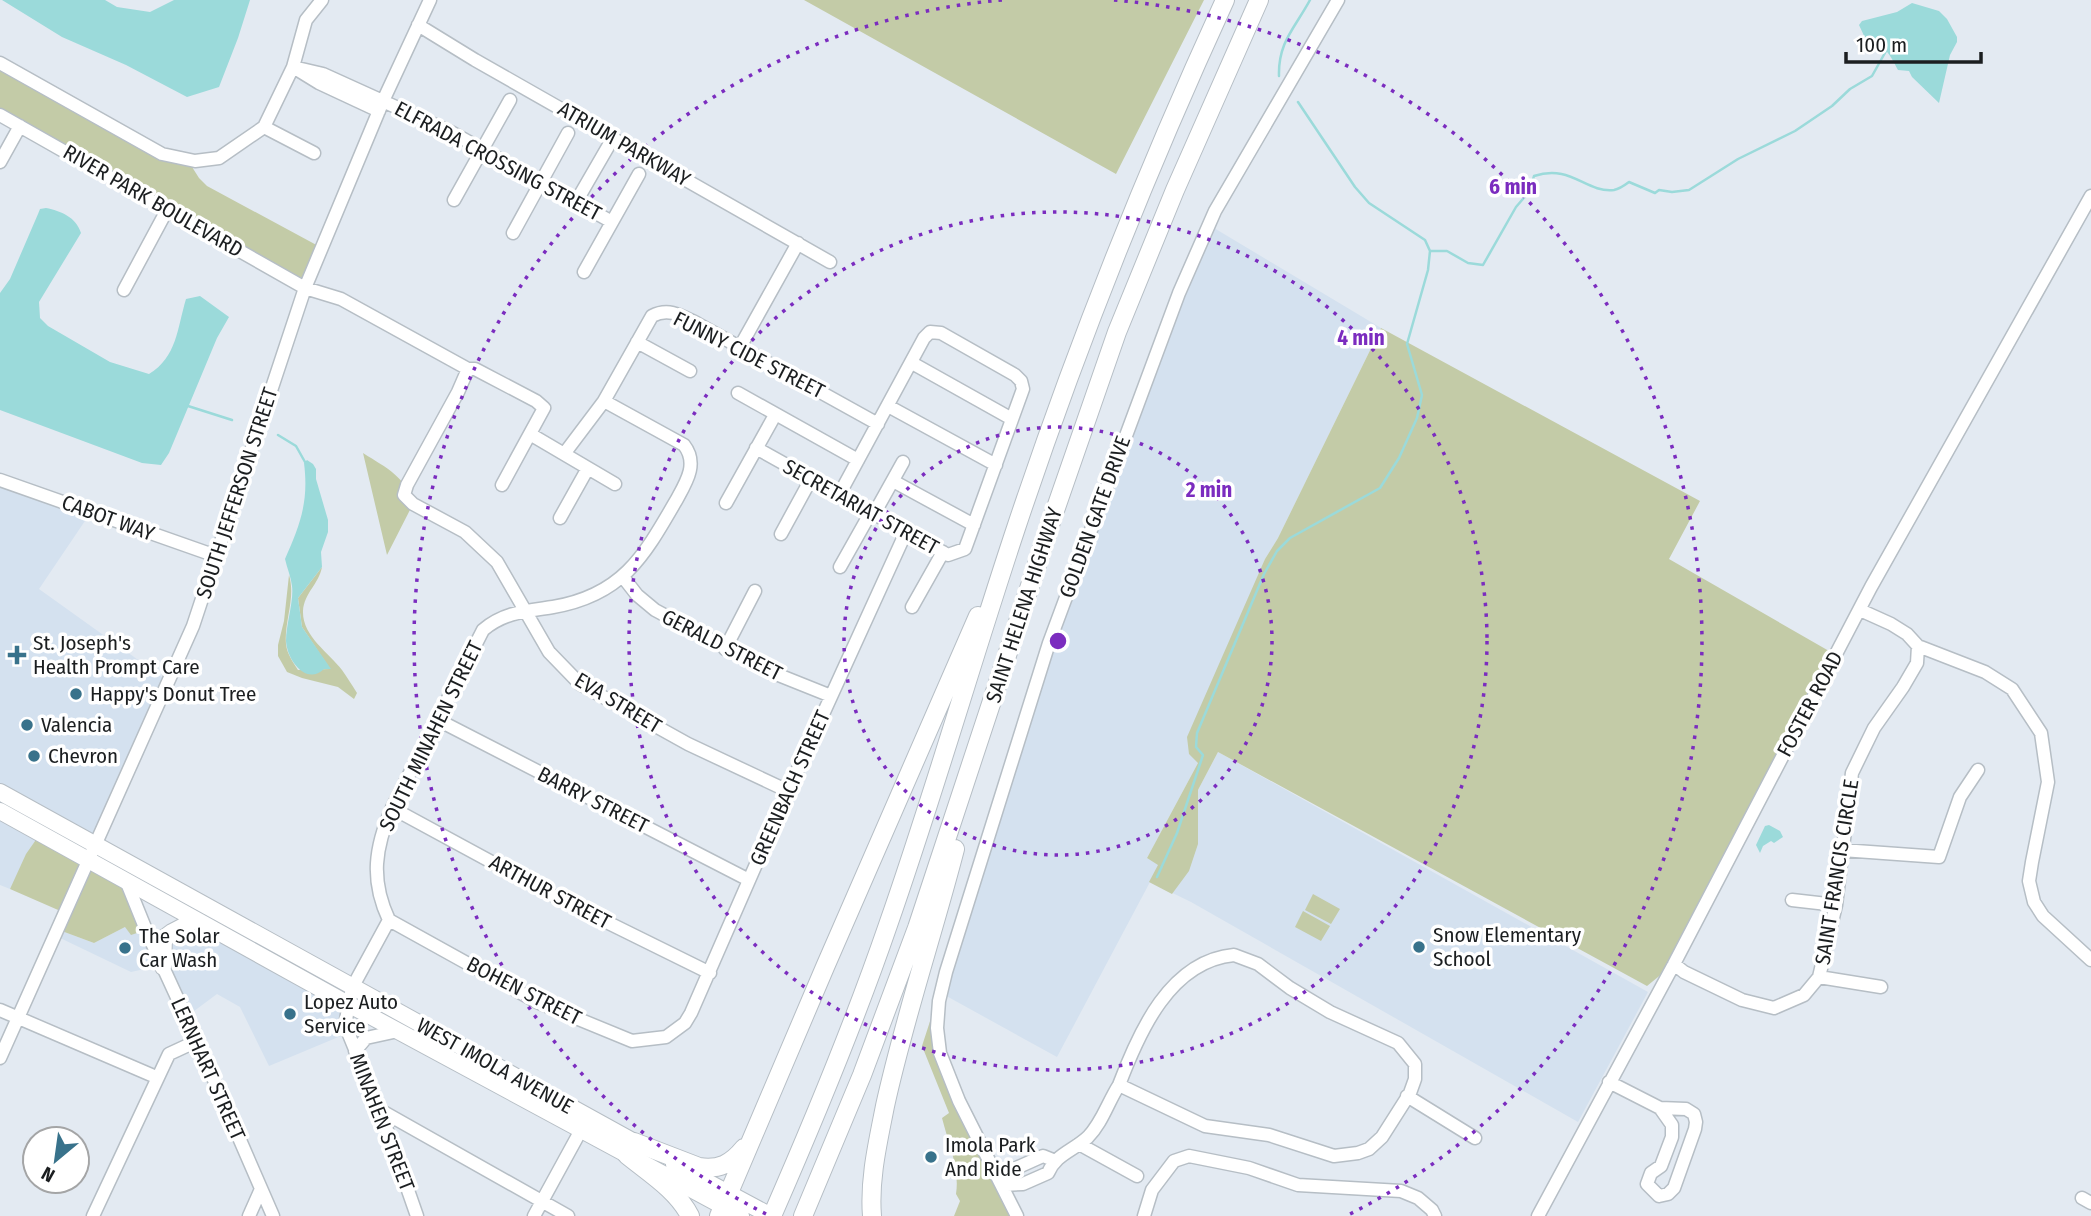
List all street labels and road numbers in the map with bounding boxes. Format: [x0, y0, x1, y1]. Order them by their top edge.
street label: ELFRADA CROSSING STREET [390, 95, 606, 227]
street label: ATRIUM PARKWAY [553, 96, 695, 193]
street label: RIVER PARK BOULEVARD [58, 139, 248, 263]
street label: FUNNY CIDE STREET [669, 306, 829, 404]
street label: SOUTH JEFFERSON STREET [191, 384, 283, 602]
street label: GOLDEN GATE DRIVE [1054, 432, 1136, 602]
street label: SECRETARIAT STREET [779, 453, 944, 561]
street label: CABOT WAY [58, 489, 158, 547]
street label: SAINT HELENA HIGHWAY [980, 504, 1068, 706]
street label: GERALD STREET [658, 604, 787, 687]
street label: SOUTH MINAHEN STREET [374, 636, 488, 835]
street label: FOSTER ROAD [1771, 647, 1849, 761]
street label: EVA STREET [570, 667, 666, 739]
street label: GREENBACH STREET [744, 706, 836, 870]
street label: BARRY STREET [533, 761, 653, 839]
street label: SAINT FRANCIS CIRCLE [1809, 777, 1865, 967]
street label: ARTHUR STREET [485, 849, 615, 935]
street label: BOHEN STREET [462, 951, 586, 1031]
street label: LERNHART STREET [165, 994, 251, 1145]
street label: WEST IMOLA AVENUE [412, 1012, 578, 1120]
street label: MINAHEN STREET [344, 1050, 420, 1195]

